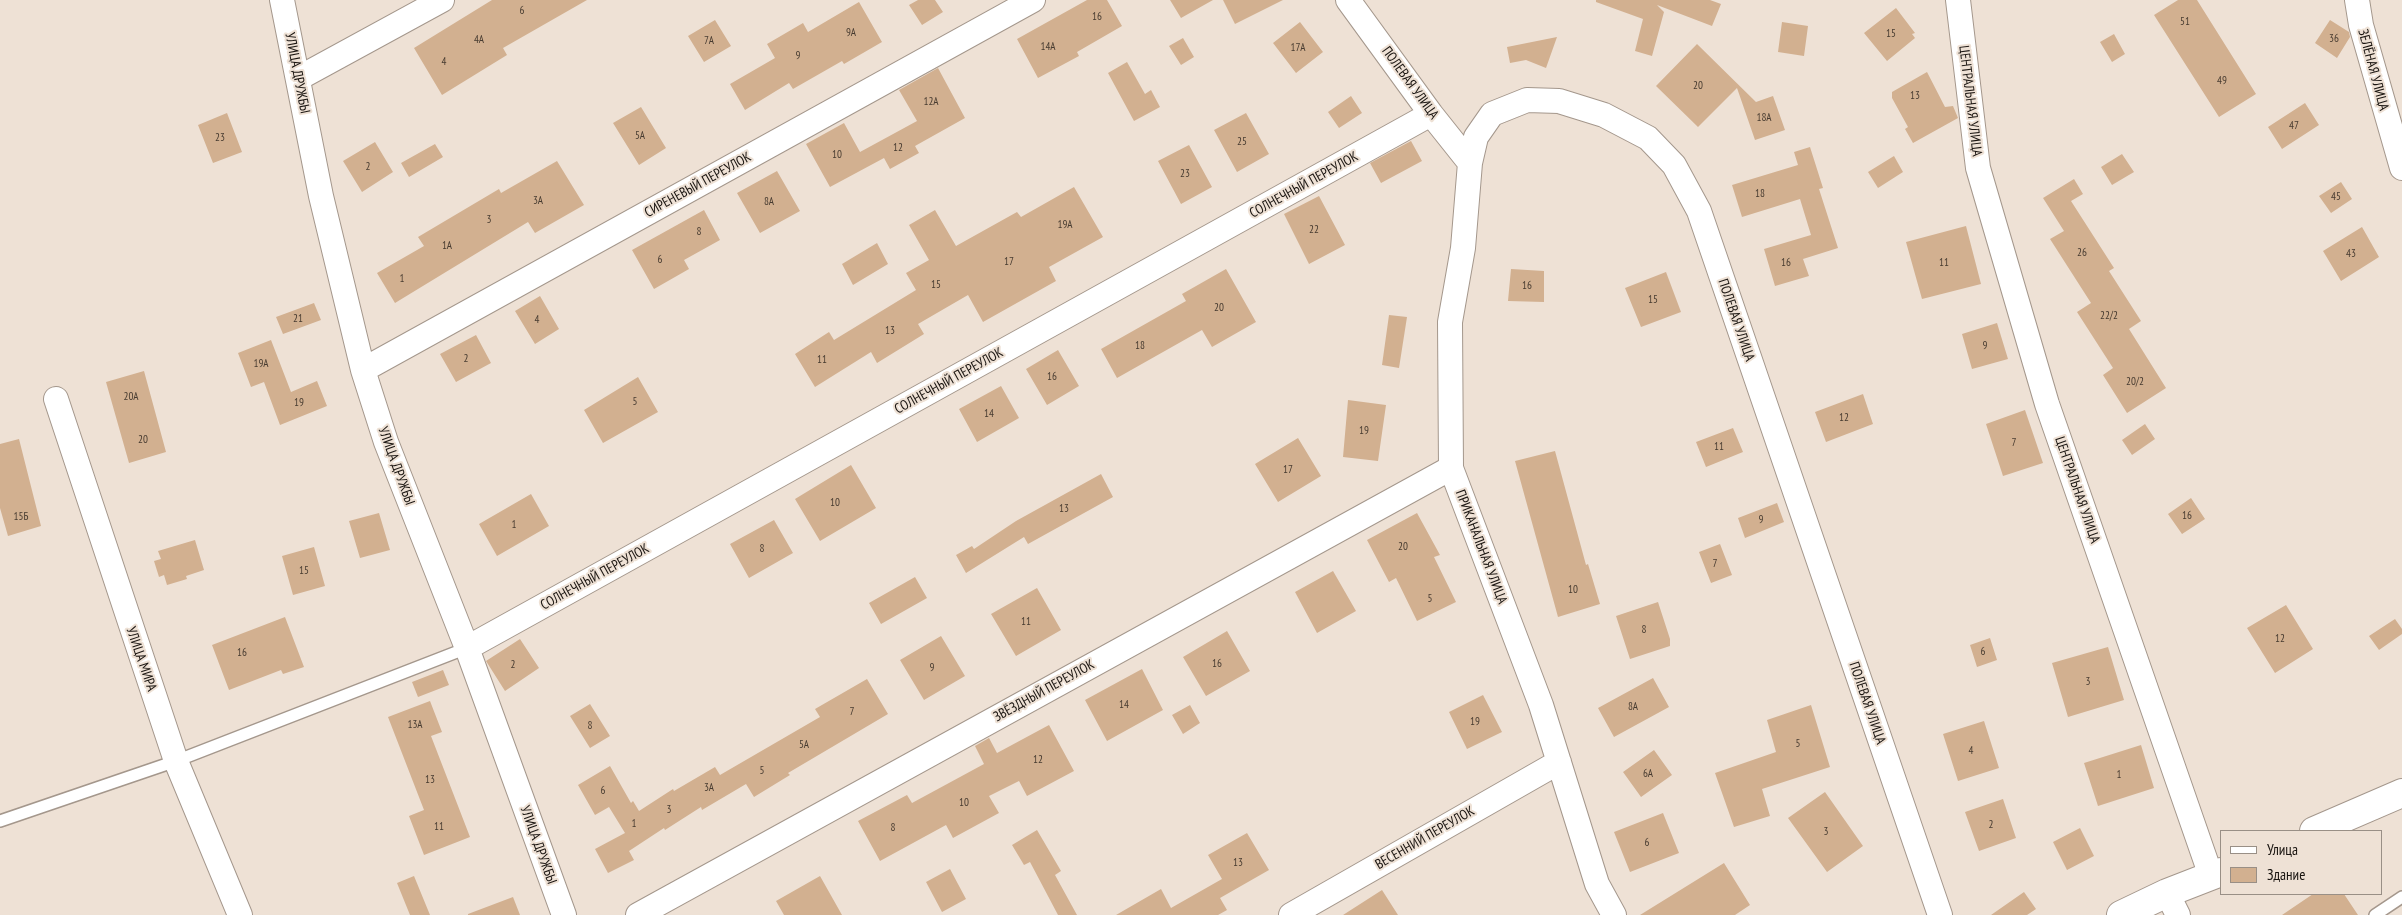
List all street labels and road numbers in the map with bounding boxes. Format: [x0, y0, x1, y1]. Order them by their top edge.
street label: ЗЕЛЁНАЯ УЛИЦА [2354, 27, 2392, 113]
street label: УЛИЦА ДРУЖБЫ [281, 31, 313, 115]
street label: ПОЛЕВАЯ УЛИЦА [1378, 43, 1442, 123]
street label: ЦЕНТРАЛЬНАЯ УЛИЦА [1955, 45, 1985, 157]
street label: СОЛНЕЧНЫЙ ПЕРЕУЛОК [1247, 148, 1361, 222]
street label: СИРЕНЕВЫЙ ПЕРЕУЛОК [642, 149, 754, 221]
street label: ПОЛЕВАЯ УЛИЦА [1714, 277, 1758, 363]
street label: СОЛНЕЧНЫЙ ПЕРЕУЛОК [892, 344, 1006, 418]
street label: УЛИЦА ДРУЖБЫ [374, 425, 418, 507]
street label: ЦЕНТРАЛЬНАЯ УЛИЦА [2051, 435, 2103, 545]
street label: ПРИКАНАЛЬНАЯ УЛИЦА [1452, 488, 1510, 606]
street label: СОЛНЕЧНЫЙ ПЕРЕУЛОК [538, 540, 652, 614]
street label: УЛИЦА МИРА [122, 625, 160, 693]
street label: ЗВЁЗДНЫЙ ПЕРЕУЛОК [991, 656, 1097, 726]
street label: ПОЛЕВАЯ УЛИЦА [1845, 660, 1889, 746]
street label: ВЕСЕННИЙ ПЕРЕУЛОК [1372, 803, 1478, 873]
street label: УЛИЦА ДРУЖБЫ [516, 804, 560, 886]

